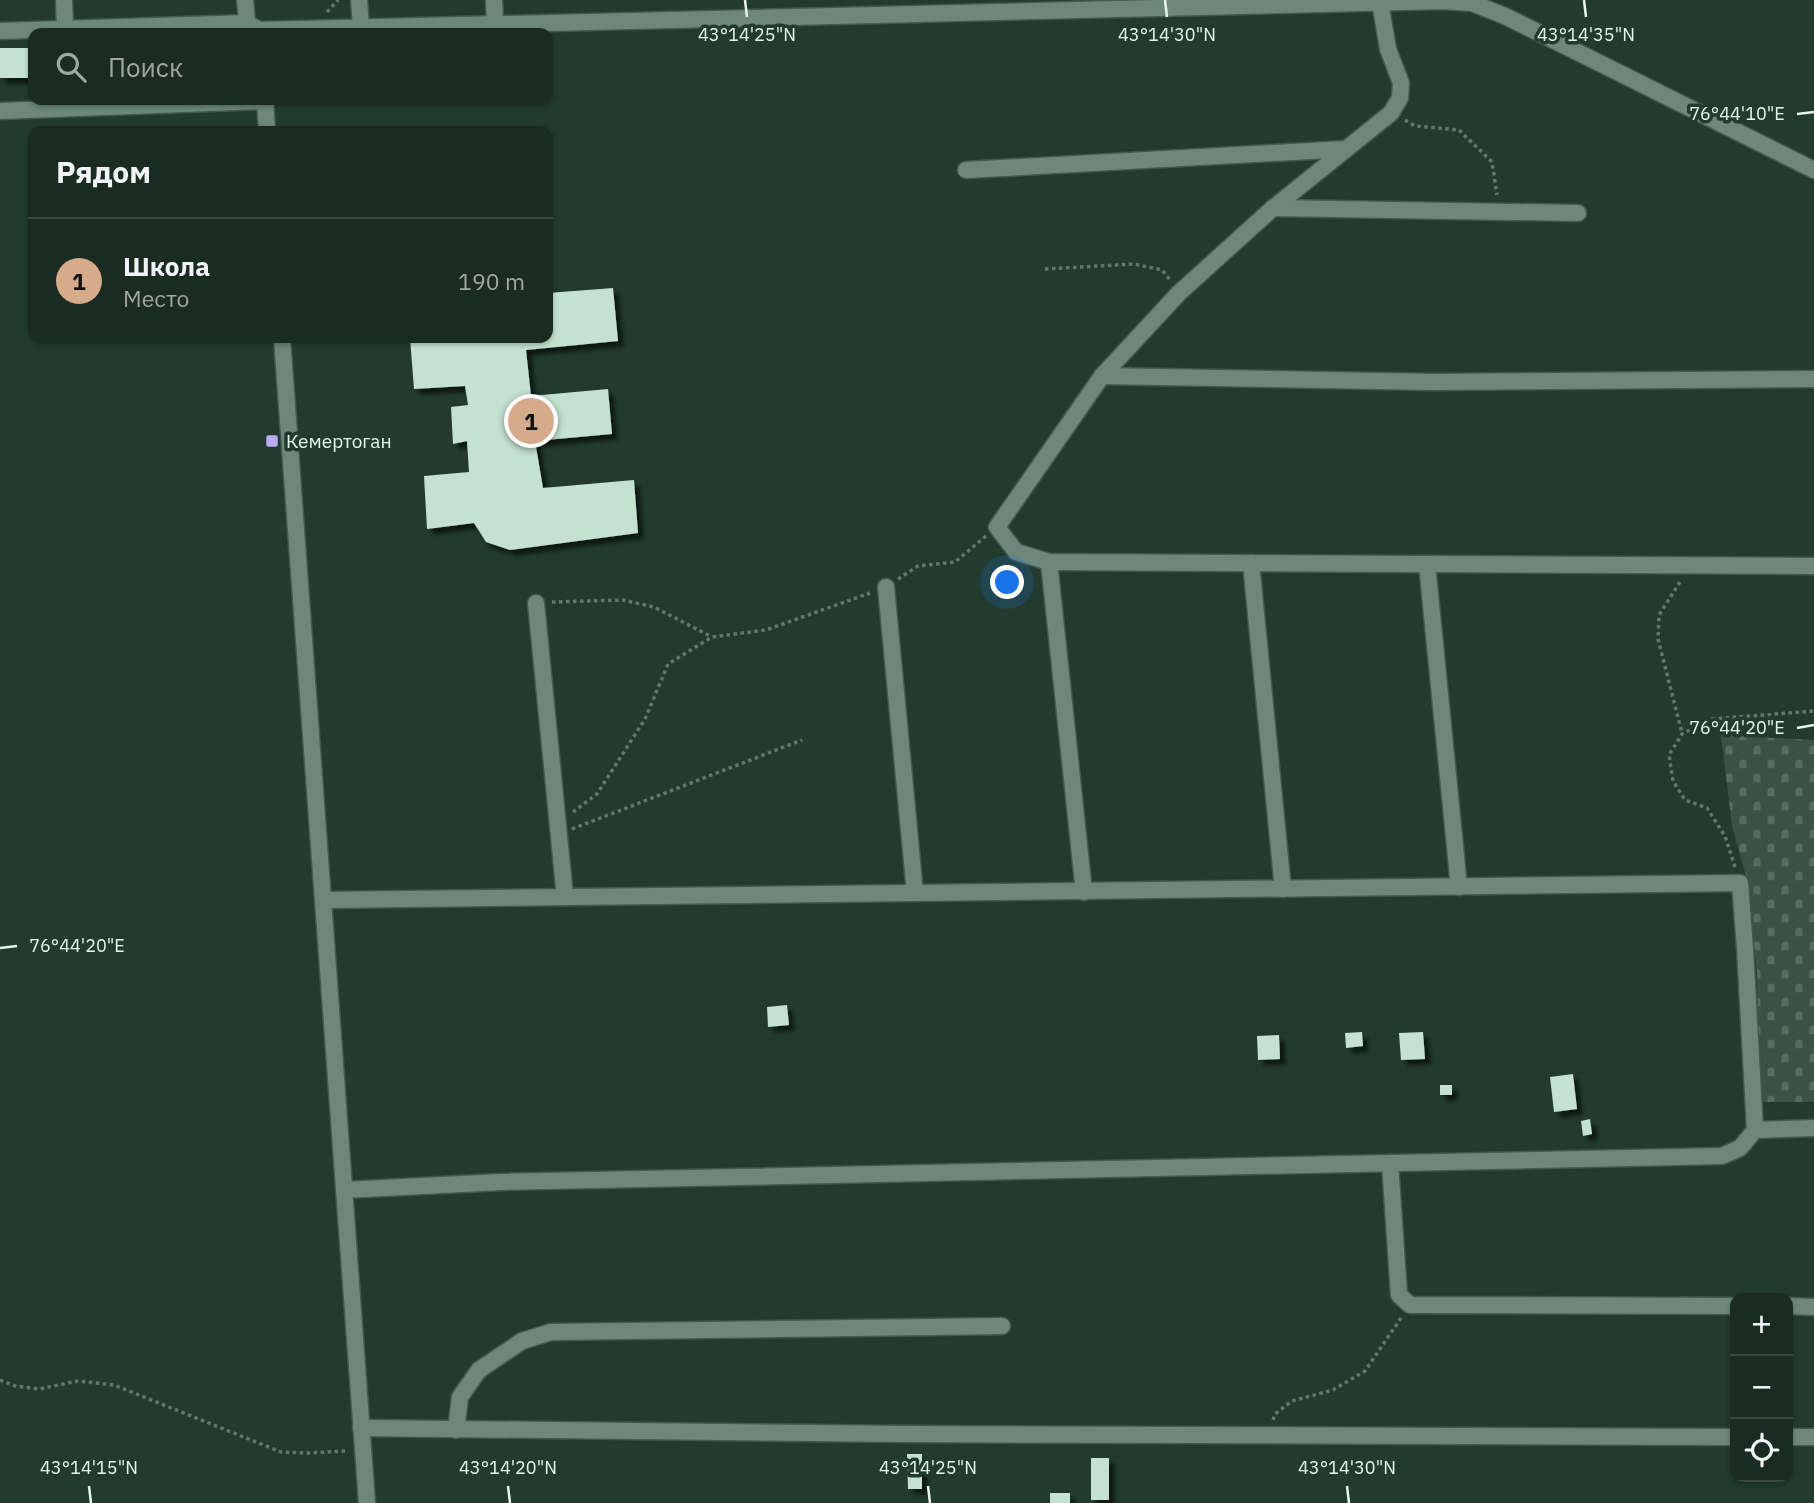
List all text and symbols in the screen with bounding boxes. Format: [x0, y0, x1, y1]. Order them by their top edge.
text: 43°14'25"N [698, 23, 796, 46]
text: 43°14'30"N [1118, 23, 1216, 46]
text: 43°14'35"N [1537, 23, 1635, 46]
search box [28, 28, 553, 105]
icon: search [52, 48, 90, 86]
text: Поиск [108, 50, 183, 84]
text: 76°44'10"E [1689, 102, 1785, 125]
text: Рядом [56, 152, 151, 191]
text: Школа [123, 249, 210, 283]
text: 1 [72, 266, 86, 296]
text: 190 m [458, 266, 525, 296]
text: Место [123, 283, 189, 313]
pin: 1 [508, 395, 554, 447]
place label: Кемертоган [286, 429, 392, 453]
marker: Кемертоган [264, 433, 280, 449]
your location [990, 565, 1024, 599]
text: 76°44'20"E [1689, 716, 1785, 739]
text: 76°44'20"E [29, 934, 125, 957]
map controls [1730, 1293, 1793, 1482]
button: + [1730, 1293, 1793, 1356]
button: − [1730, 1356, 1793, 1419]
button: locate [1730, 1419, 1793, 1482]
text: 43°14'15"N [40, 1456, 138, 1479]
text: 43°14'20"N [459, 1456, 557, 1479]
text: 43°14'25"N [879, 1456, 977, 1479]
text: 43°14'30"N [1298, 1456, 1396, 1479]

